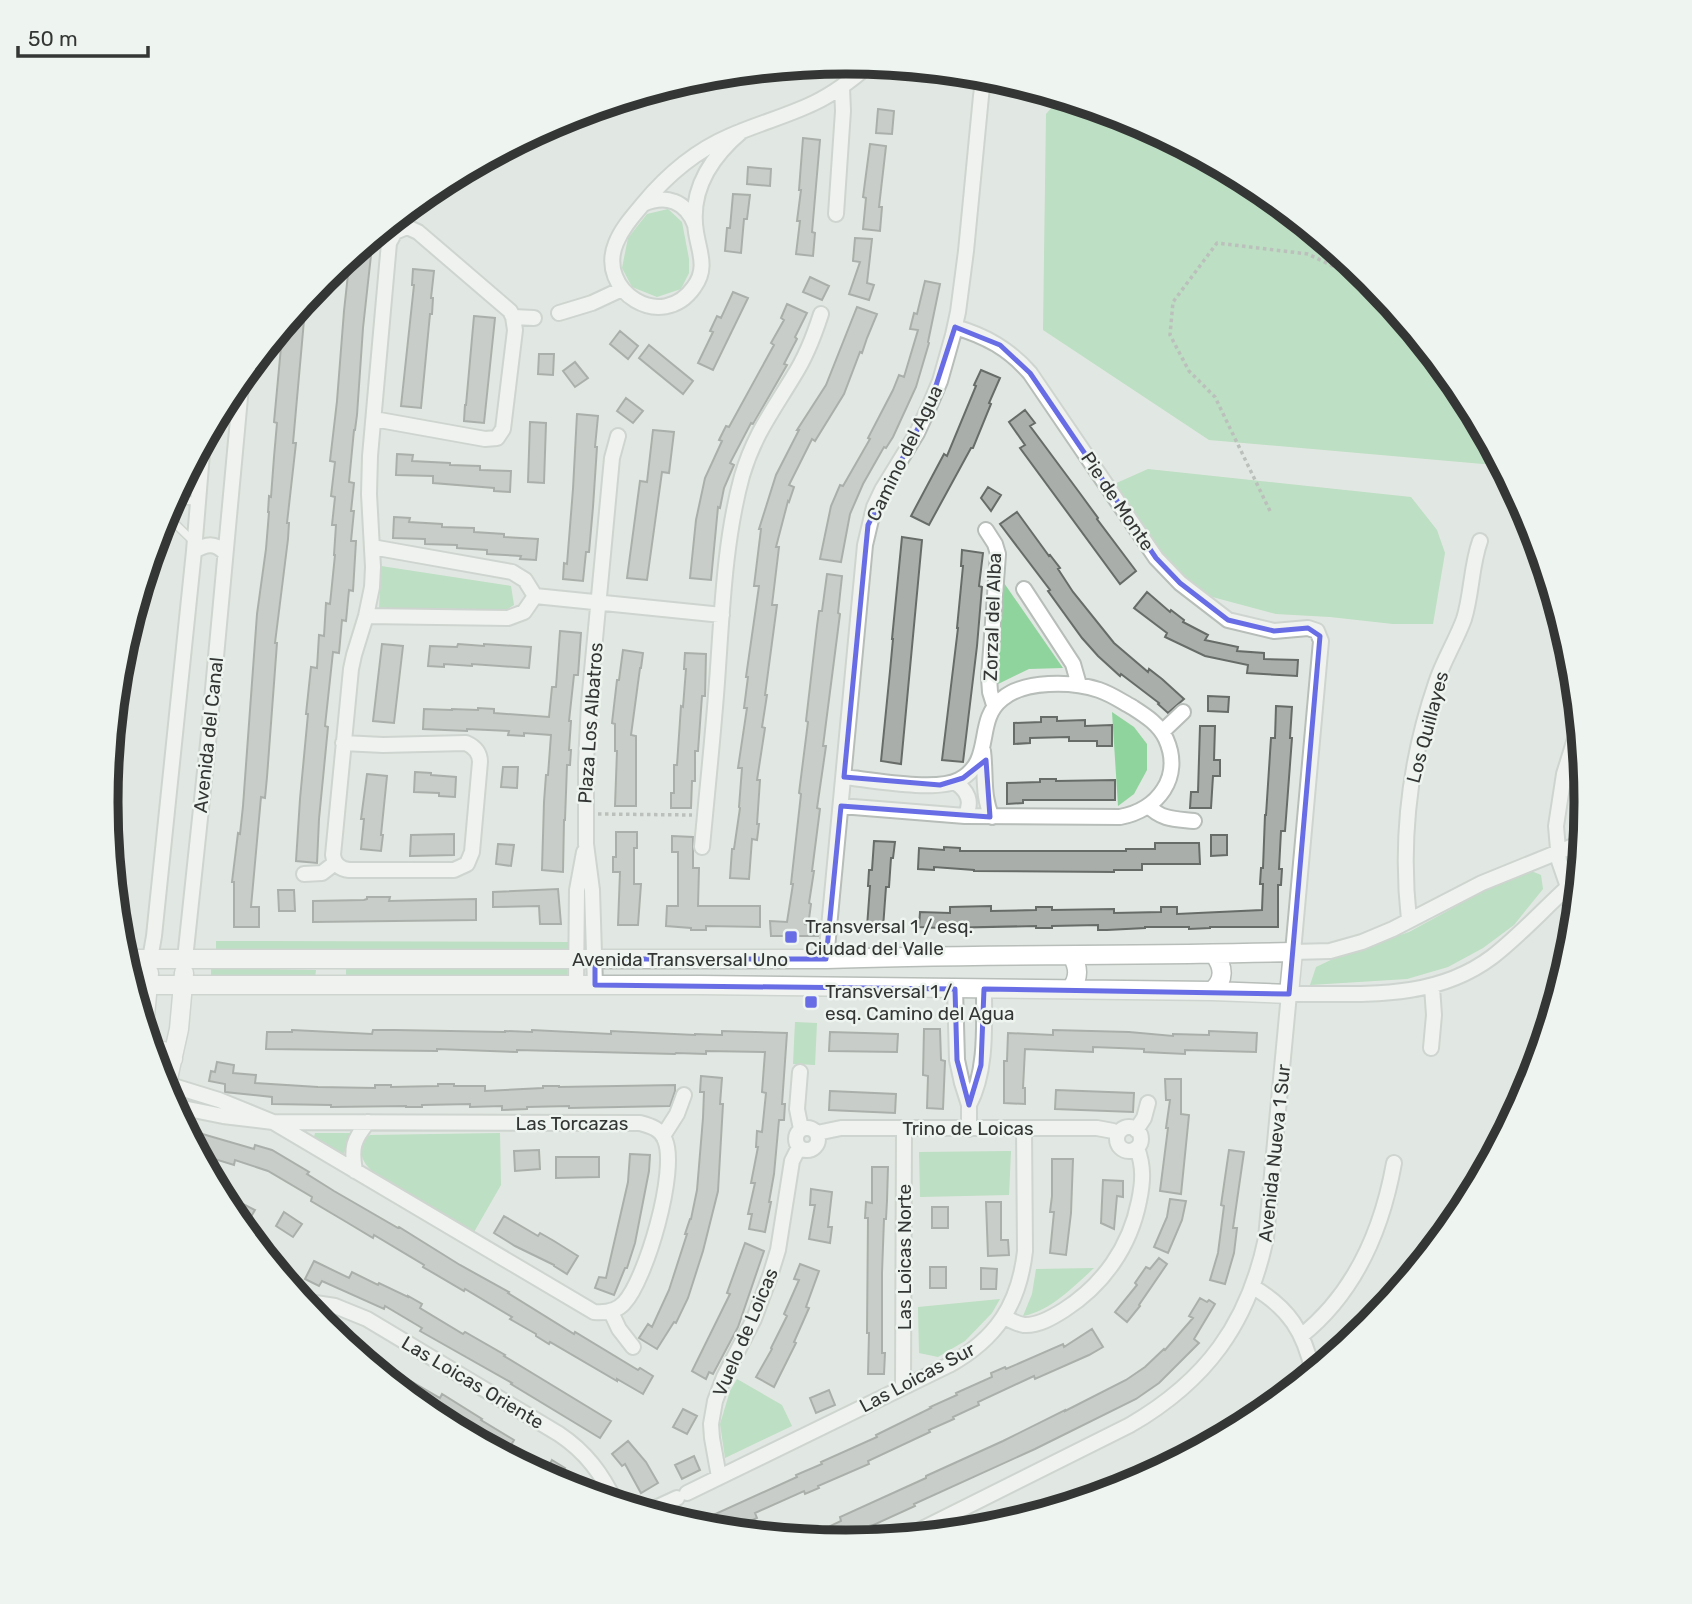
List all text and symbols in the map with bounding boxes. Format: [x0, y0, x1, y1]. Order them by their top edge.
scale bar [18, 14, 147, 58]
text: 50 m [28, 26, 78, 51]
street label: Camino del Agua [862, 382, 947, 525]
street label: Pie de Monte [1076, 448, 1159, 555]
street label: Zorzal del Alba [979, 552, 1006, 682]
street label: Plaza Los Albatros [573, 642, 608, 804]
street label: Avenida del Canal [189, 656, 228, 814]
street label: Los Quillayes [1402, 669, 1453, 785]
place label: Transversal 1 / esq. Ciudad del Valle [805, 915, 973, 960]
marker: Transversal 1 / esq. Ciudad del Valle [783, 929, 799, 945]
street label: Avenida Transversal Uno [572, 948, 788, 971]
place label: Transversal 1 / esq. Camino del Agua [825, 980, 1014, 1025]
marker: Transversal 1 / esq. Camino del Agua [803, 994, 819, 1010]
street label: Avenida Nueva 1 Sur [1254, 1062, 1295, 1243]
street label: Las Torcazas [515, 1112, 629, 1135]
street label: Trino de Loicas [902, 1117, 1034, 1140]
street label: Las Loicas Norte [893, 1184, 916, 1330]
street label: Vuelo de Loicas [708, 1265, 783, 1400]
street label: Las Loicas Oriente [398, 1331, 548, 1434]
street label: Las Loicas Sur [856, 1337, 980, 1417]

